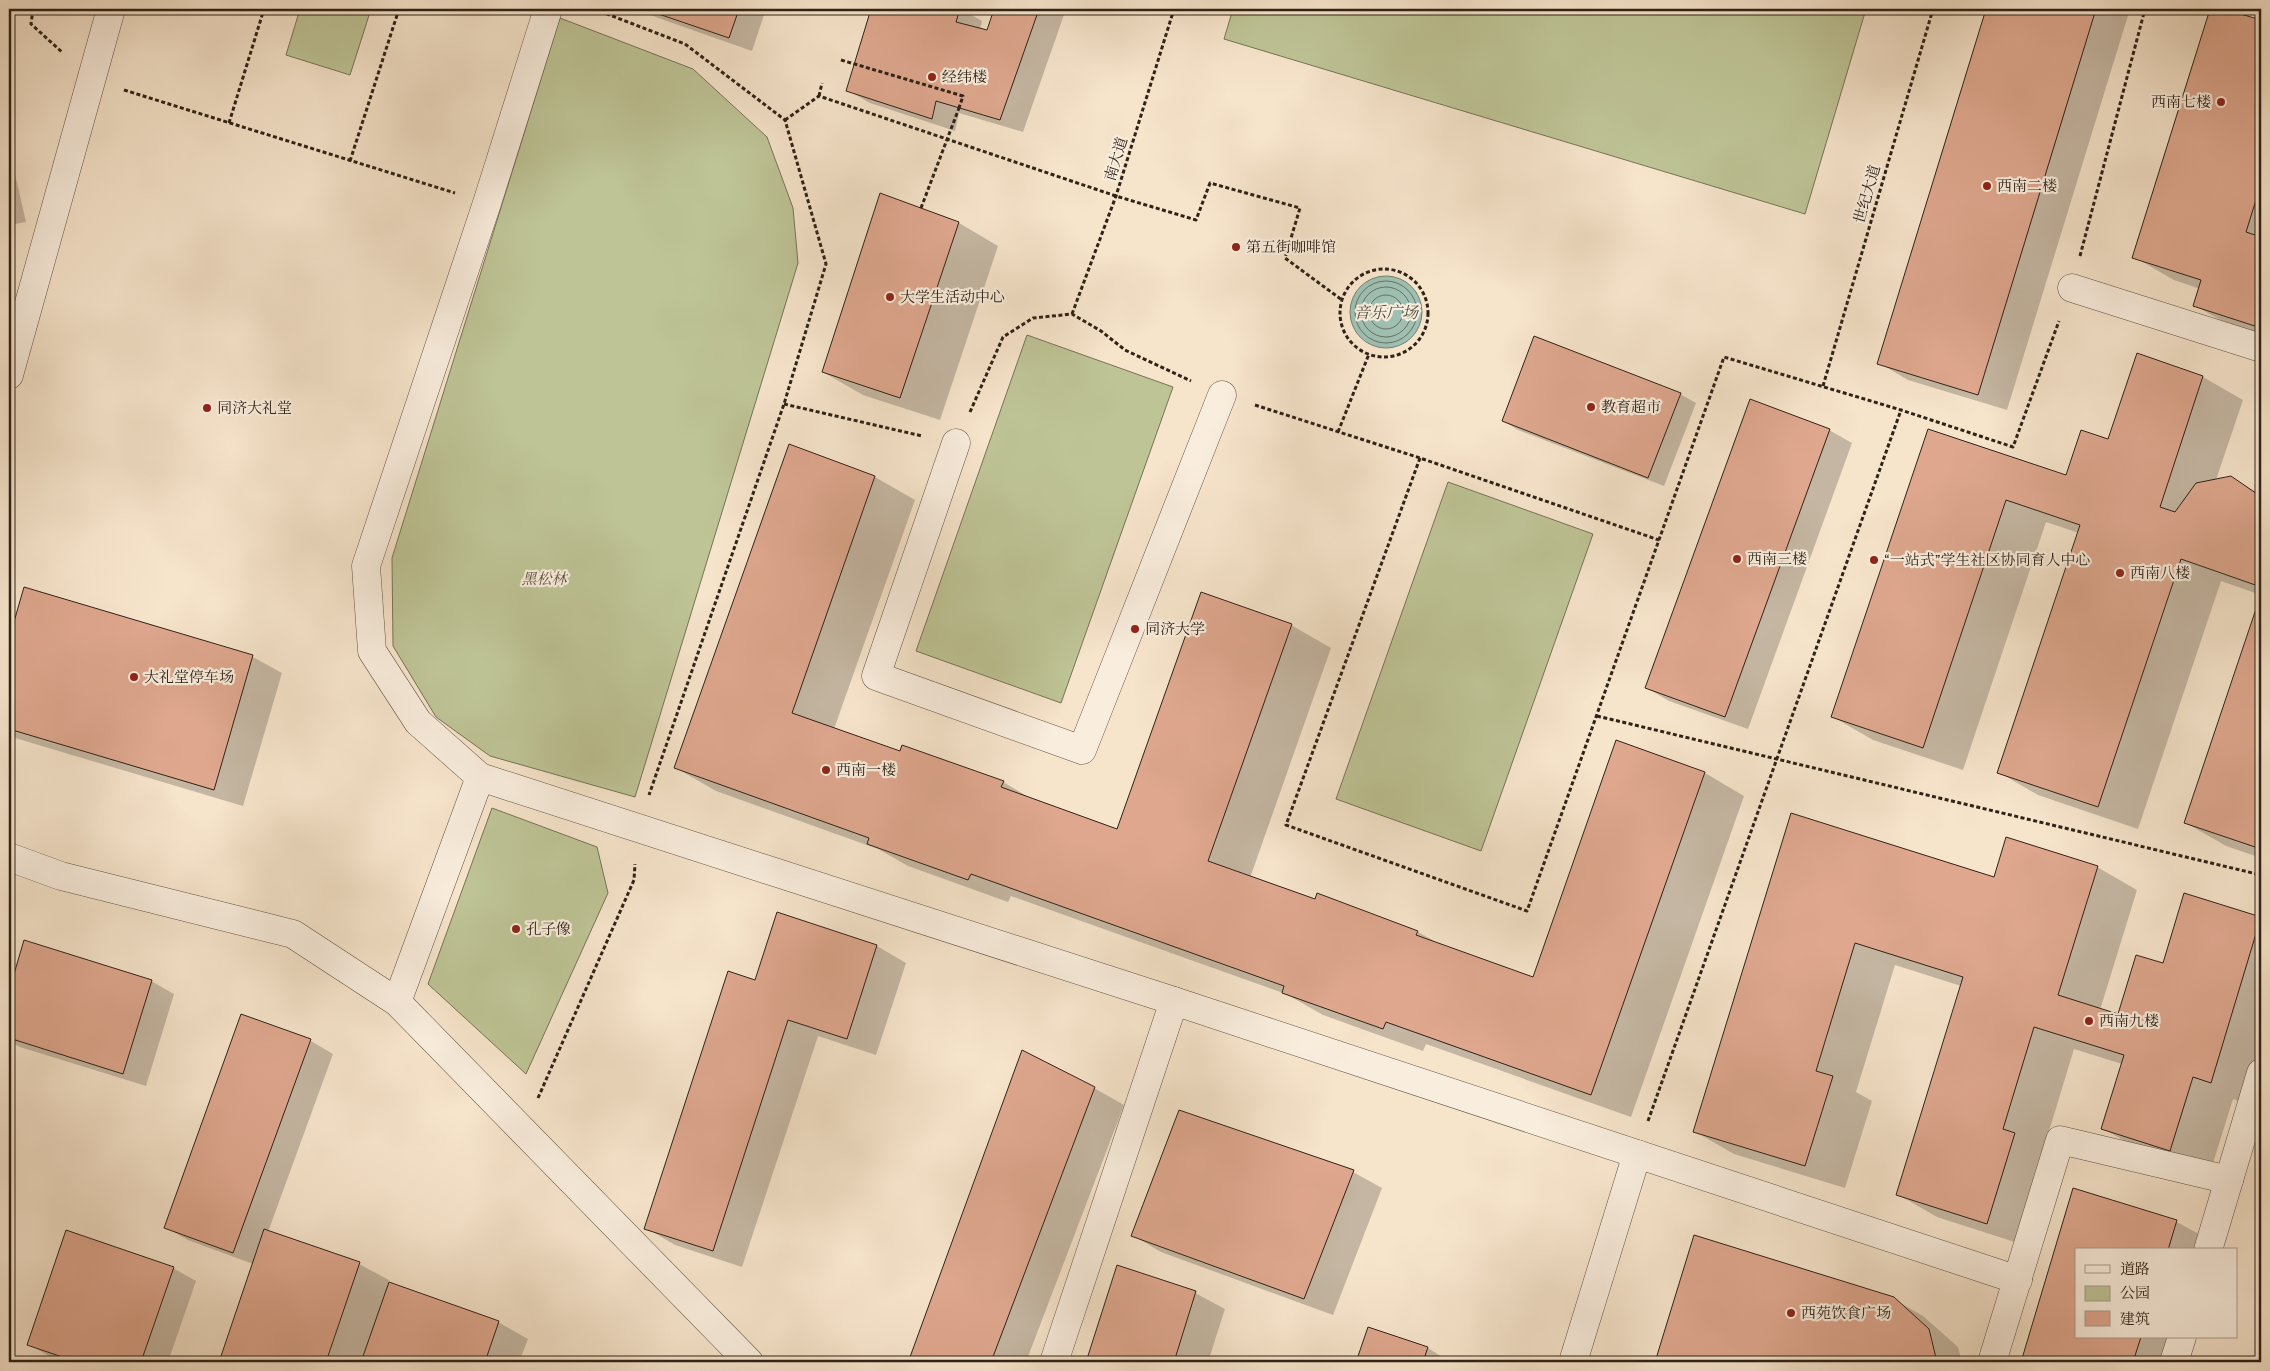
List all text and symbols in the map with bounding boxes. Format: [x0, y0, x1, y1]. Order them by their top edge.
place label: 经纬楼 [942, 68, 987, 89]
marker: 经纬楼 [926, 71, 938, 83]
place label: 西南七楼 [2151, 93, 2211, 114]
marker: 西南七楼 [2215, 96, 2227, 108]
street label: 南大道 [1101, 135, 1134, 184]
street label: 世纪大道 [1850, 163, 1887, 226]
place label: 西南二楼 [1997, 177, 2057, 198]
marker: 西南二楼 [1981, 180, 1993, 192]
place label: 第五街咖啡馆 [1246, 238, 1336, 259]
marker: 第五街咖啡馆 [1230, 241, 1242, 253]
place label: 大学生活动中心 [900, 288, 1005, 309]
marker: 大学生活动中心 [884, 291, 896, 303]
water label: 音乐广场 [1354, 303, 1420, 325]
place label: 教育超市 [1601, 398, 1661, 419]
place label: 同济大礼堂 [217, 399, 292, 420]
marker: 教育超市 [1585, 401, 1597, 413]
marker: 同济大礼堂 [201, 402, 213, 414]
place label: 西南三楼 [1747, 550, 1807, 571]
place label: “一站式”学生社区协同育人中心 [1884, 551, 2091, 572]
marker: 西南三楼 [1731, 553, 1743, 565]
marker: “一站式”学生社区协同育人中心 [1868, 554, 1880, 566]
place label: 西南八楼 [2130, 564, 2190, 585]
marker: 西南八楼 [2114, 567, 2126, 579]
park label: 黑松林 [521, 570, 568, 591]
place label: 同济大学 [1145, 620, 1205, 641]
marker: 同济大学 [1129, 623, 1141, 635]
place label: 大礼堂停车场 [144, 668, 234, 689]
marker: 大礼堂停车场 [128, 671, 140, 683]
place label: 西南一楼 [836, 761, 896, 782]
marker: 西南一楼 [820, 764, 832, 776]
place label: 孔子像 [526, 920, 571, 941]
marker: 孔子像 [510, 923, 522, 935]
place label: 西南九楼 [2099, 1012, 2159, 1033]
marker: 西南九楼 [2083, 1015, 2095, 1027]
legend [2075, 1248, 2238, 1338]
text: 道路 [2120, 1260, 2150, 1281]
text: 公园 [2120, 1284, 2150, 1305]
place label: 西苑饮食广场 [1801, 1304, 1891, 1325]
marker: 西苑饮食广场 [1785, 1307, 1797, 1319]
text: 建筑 [2120, 1310, 2150, 1331]

